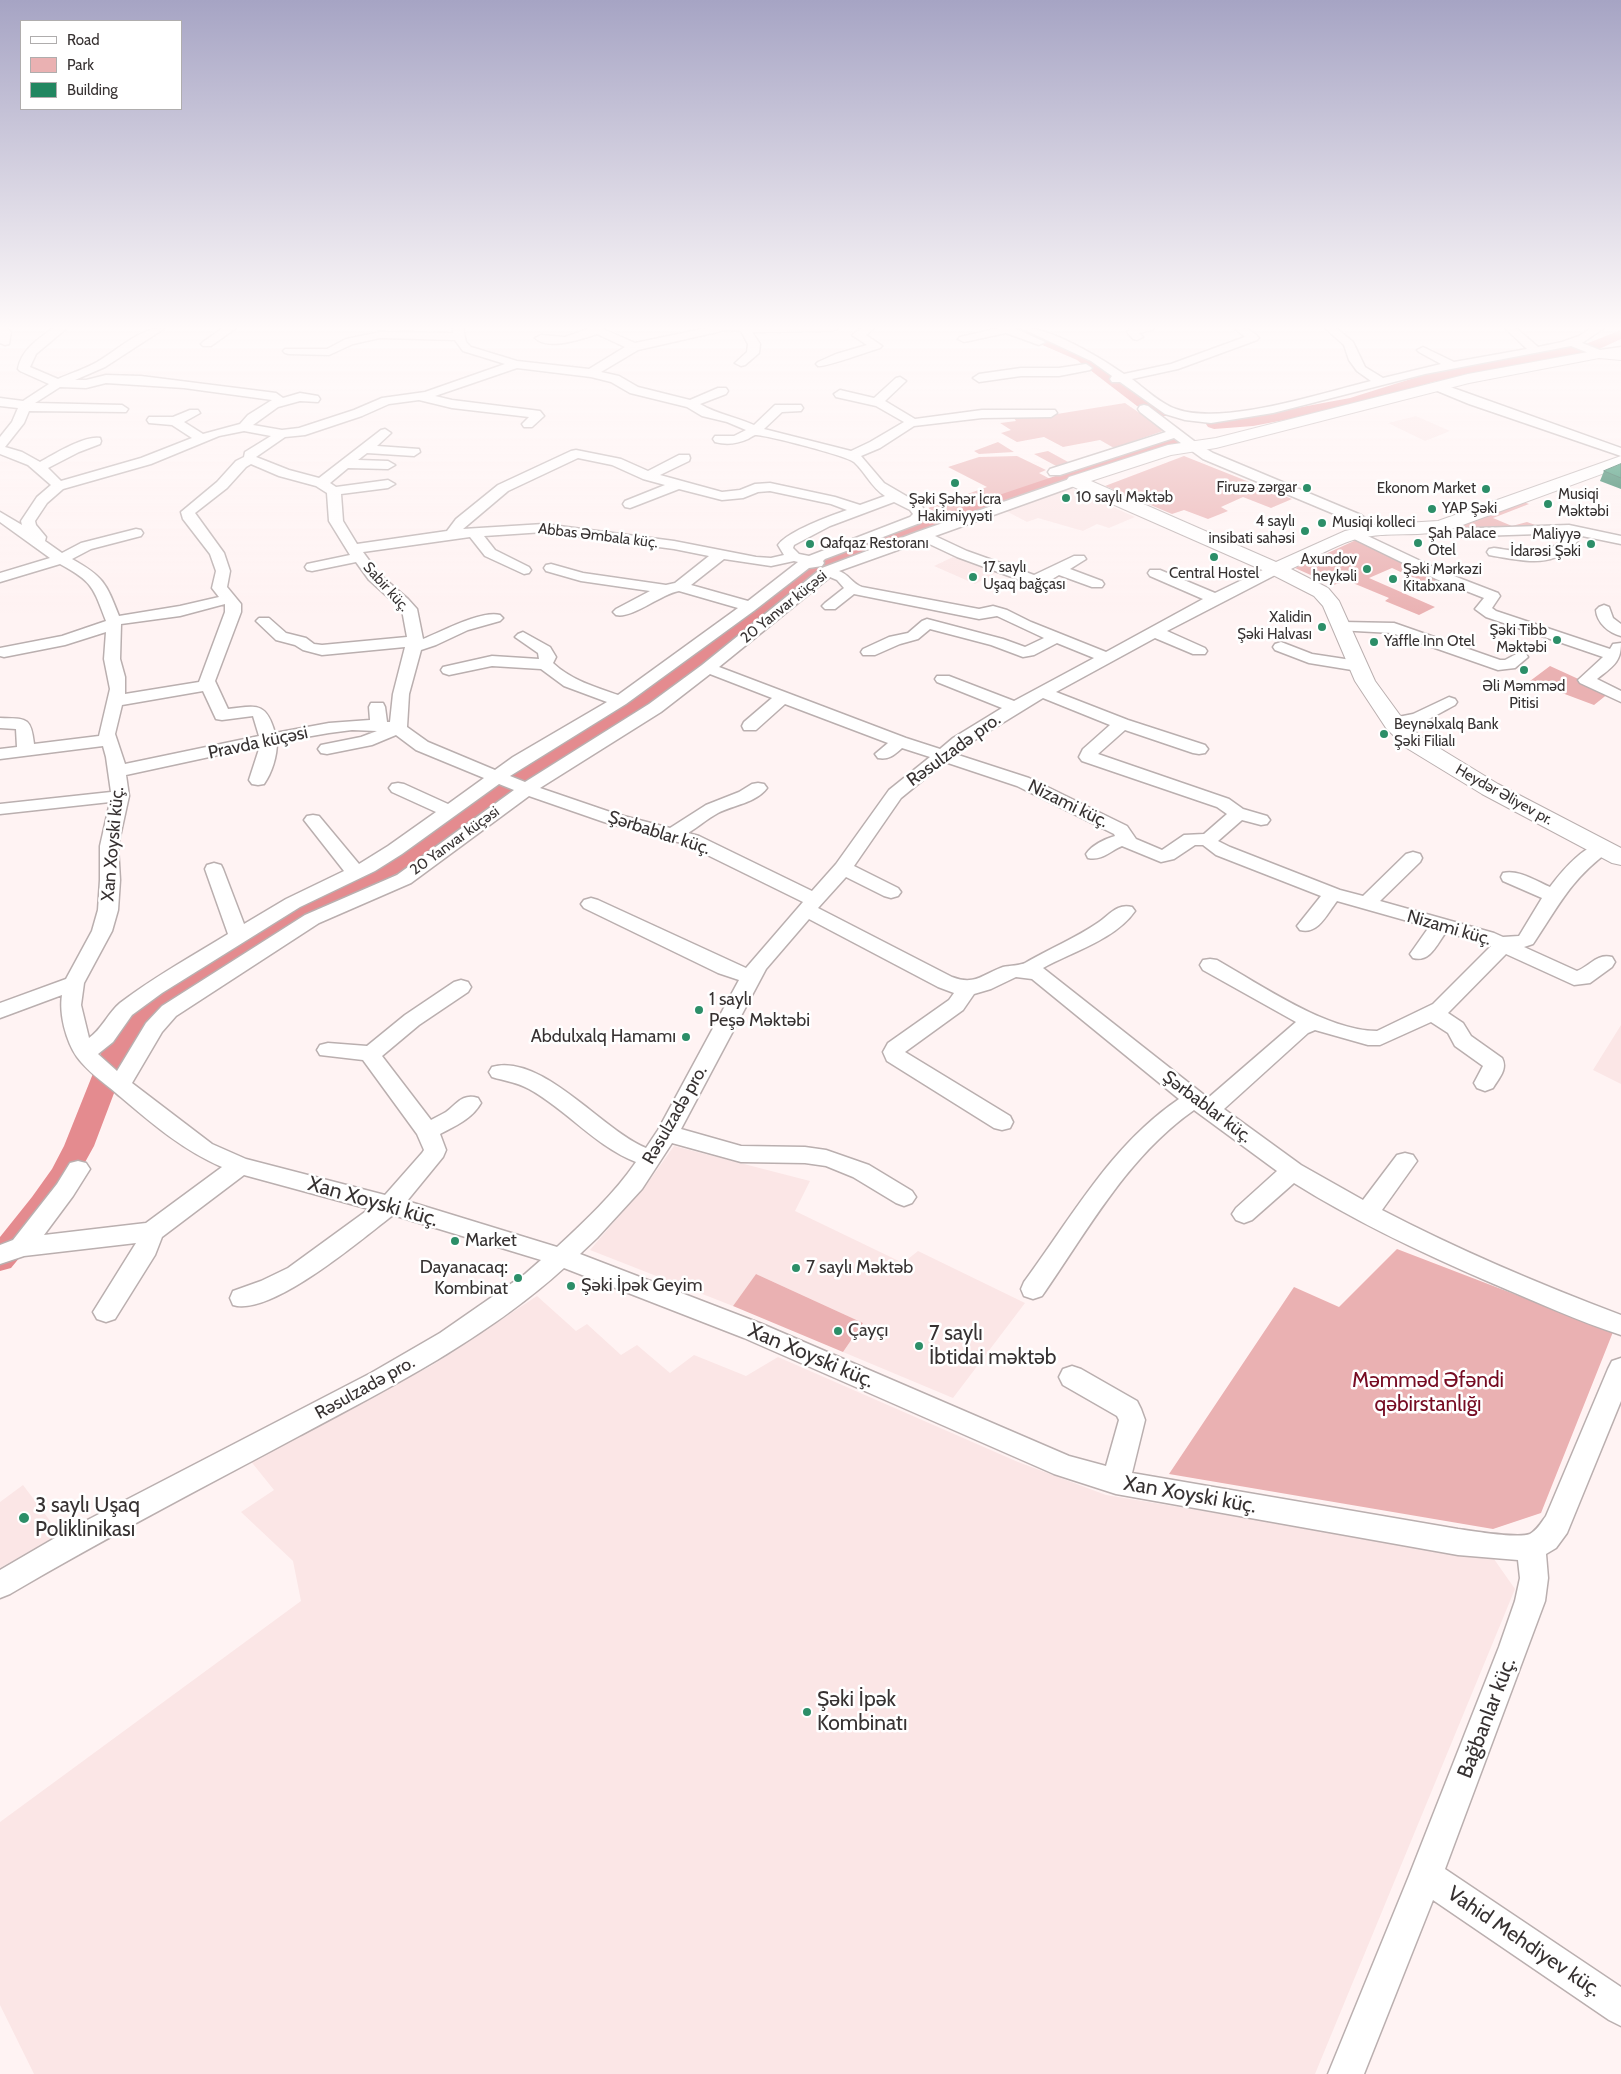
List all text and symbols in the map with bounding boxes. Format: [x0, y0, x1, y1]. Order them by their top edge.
legend [20, 20, 182, 110]
text: Road [67, 31, 100, 49]
text: Park [67, 56, 94, 74]
text: Building [67, 81, 118, 99]
marker: Şəki Şəhər İcra Hakimiyyəti [949, 477, 961, 489]
place label: Firuzə zərgar [1217, 479, 1297, 497]
place label: Ekonom Market [1377, 480, 1476, 498]
marker: Firuzə zərgar [1301, 482, 1313, 494]
marker: Ekonom Market [1480, 483, 1492, 495]
place label: Musiqi Məktəbi [1558, 486, 1609, 521]
place label: 10 saylı Məktəb [1076, 489, 1173, 507]
place label: Şəki Şəhər İcra Hakimiyyəti [909, 491, 1001, 526]
marker: 10 saylı Məktəb [1060, 492, 1072, 504]
marker: Musiqi Məktəbi [1542, 498, 1554, 510]
place label: YAP Şəki [1442, 500, 1497, 518]
marker: YAP Şəki [1426, 503, 1438, 515]
place label: 4 saylı insibati sahəsi [1208, 513, 1295, 548]
place label: Musiqi kolleci [1332, 514, 1415, 532]
marker: Musiqi kolleci [1316, 517, 1328, 529]
street label: Abbas Əmbala küç. [537, 520, 659, 552]
marker: 4 saylı insibati sahəsi [1299, 525, 1311, 537]
place label: Şah Palace Otel [1428, 525, 1496, 560]
place label: Maliyyə İdarəsi Şəki [1510, 526, 1581, 561]
place label: Qafqaz Restoranı [820, 535, 929, 553]
marker: Şah Palace Otel [1412, 537, 1424, 549]
marker: Qafqaz Restoranı [804, 538, 816, 550]
marker: Maliyyə İdarəsi Şəki [1585, 538, 1597, 550]
marker: Central Hostel [1208, 551, 1220, 563]
place label: Axundov heykəli [1301, 551, 1357, 586]
street label: Sabir küç. [359, 559, 413, 615]
place label: 17 saylı Uşaq bağçası [983, 559, 1065, 594]
place label: Şəki Mərkəzi Kitabxana [1403, 561, 1482, 596]
marker: Axundov heykəli [1361, 563, 1373, 575]
place label: Central Hostel [1169, 565, 1259, 583]
street label: 20 Yanvar küçəsi [737, 567, 831, 647]
marker: 17 saylı Uşaq bağçası [967, 571, 979, 583]
marker: Şəki Mərkəzi Kitabxana [1387, 573, 1399, 585]
place label: Xalidin Şəki Halvası [1237, 609, 1312, 644]
marker: Xalidin Şəki Halvası [1316, 621, 1328, 633]
place label: Şəki Tibb Məktəbi [1490, 622, 1547, 657]
place label: Yaffle Inn Otel [1384, 633, 1475, 651]
marker: Şəki Tibb Məktəbi [1551, 634, 1563, 646]
marker: Yaffle Inn Otel [1368, 636, 1380, 648]
marker: Əli Məmməd Pitisi [1518, 664, 1530, 676]
place label: Əli Məmməd Pitisi [1483, 678, 1565, 713]
street label: Rəsulzadə pro. [903, 709, 1005, 791]
place label: Beynəlxalq Bank Şəki Filialı [1394, 716, 1498, 751]
street label: Pravda küçəsi [206, 722, 310, 764]
marker: Beynəlxalq Bank Şəki Filialı [1378, 728, 1390, 740]
street label: Heydər Əliyev pr. [1452, 761, 1556, 829]
street label: Nizami küç. [1024, 775, 1112, 833]
street label: Xan Xoyski küç. [97, 786, 129, 902]
street label: 20 Yanvar küçəsi [407, 803, 503, 879]
street label: Şərbablar küç. [605, 806, 713, 860]
street label: Nizami küç. [1404, 906, 1494, 950]
place label: 1 saylı Peşə Məktəbi [709, 989, 810, 1032]
marker: 1 saylı Peşə Məktəbi [693, 1004, 705, 1016]
place label: Abdulxalq Hamamı [531, 1026, 676, 1048]
marker: Abdulxalq Hamamı [680, 1031, 692, 1043]
street label: Rəsulzadə pro. [638, 1062, 712, 1168]
street label: Şərbablar küç. [1158, 1066, 1256, 1148]
street label: Xan Xoyski küç. [305, 1171, 441, 1233]
place label: Market [465, 1230, 517, 1252]
marker: Market [449, 1235, 461, 1247]
place label: Dayanacaq: Kombinat [420, 1257, 508, 1300]
place label: 7 saylı Məktəb [806, 1257, 913, 1279]
marker: 7 saylı Məktəb [790, 1262, 802, 1274]
marker: Dayanacaq: Kombinat [512, 1272, 524, 1284]
place label: Şəki İpək Geyim [581, 1275, 702, 1297]
marker: Şəki İpək Geyim [565, 1280, 577, 1292]
street label: Xan Xoyski küç. [744, 1318, 878, 1394]
place label: Çayçı [848, 1320, 888, 1342]
place label: 7 saylı İbtidai məktəb [929, 1321, 1056, 1371]
marker: Çayçı [832, 1325, 844, 1337]
marker: 7 saylı İbtidai məktəb [913, 1340, 925, 1352]
street label: Rəsulzadə pro. [311, 1352, 419, 1424]
park label: Məmməd Əfəndi qəbirstanlığı [1352, 1368, 1504, 1418]
street label: Xan Xoyski küç. [1122, 1471, 1258, 1519]
place label: 3 saylı Uşaq Poliklinikası [35, 1493, 140, 1543]
marker: 3 saylı Uşaq Poliklinikası [17, 1511, 31, 1525]
street label: Bağbanlar küç. [1452, 1654, 1522, 1782]
place label: Şəki İpək Kombinatı [817, 1687, 907, 1737]
marker: Şəki İpək Kombinatı [801, 1706, 813, 1718]
street label: Vahid Mehdiyev küç. [1442, 1881, 1606, 2003]

